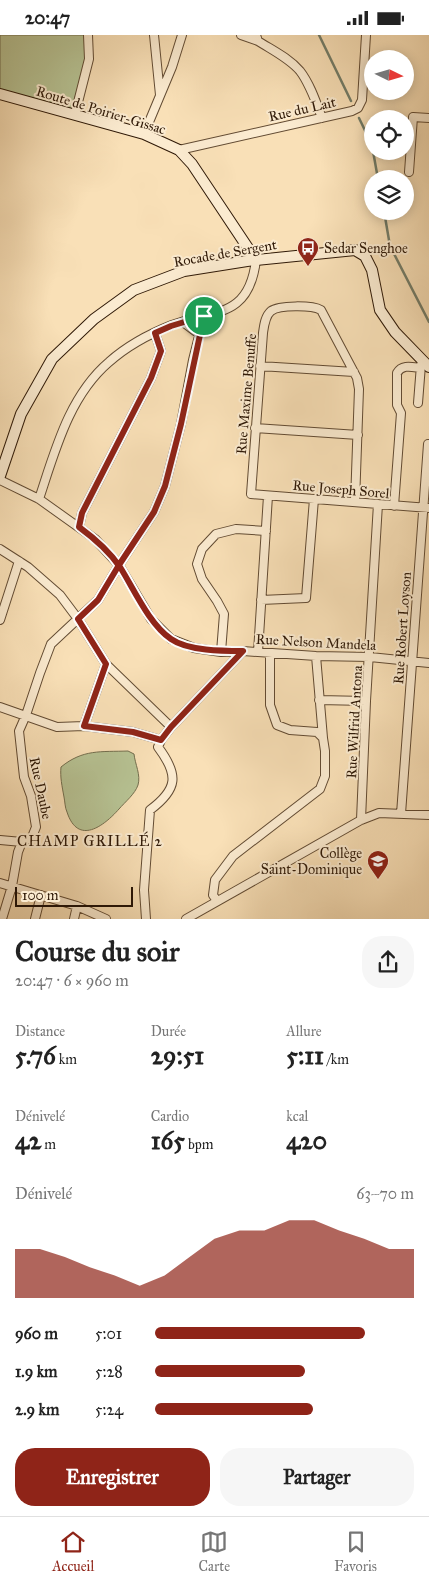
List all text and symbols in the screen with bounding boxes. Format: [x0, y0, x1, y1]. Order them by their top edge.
text: 20:47 [25, 6, 70, 29]
north arrow [364, 50, 414, 100]
map controls [364, 50, 414, 220]
street label: Route de Poirier-Gissac [34, 83, 168, 138]
street label: Rue du Lait [267, 93, 337, 125]
button: locate [364, 110, 414, 160]
button: layers [364, 170, 414, 220]
street label: Rocade de Sergent [172, 236, 278, 271]
bus stop icon: Sedar Senghoe [296, 236, 320, 267]
place label: Sedar Senghoe [324, 240, 408, 257]
pin [183, 295, 225, 337]
icon: arrive [190, 302, 218, 330]
street label: Rue Maxime Benuffe [233, 333, 260, 455]
street label: Rue Joseph Sorel [292, 477, 390, 503]
street label: Rue Robert Loyson [390, 571, 415, 685]
street label: Rue Nelson Mandela [255, 631, 377, 654]
street label: Rue Wilfrid Antona [343, 665, 366, 779]
street label: Rue Daube [26, 755, 55, 821]
district label: CHAMP GRILLÉ 2 [17, 831, 163, 850]
place label: Collège Saint-Dominique [261, 845, 362, 879]
school or university icon: Collège Saint-Dominique [366, 849, 390, 880]
scale bar [15, 883, 132, 907]
text: 100 m [22, 887, 59, 904]
text: Course du soir [15, 934, 179, 969]
button: share [362, 936, 414, 988]
text: 20:47 · 6 × 960 m [15, 971, 129, 990]
text: Distance [15, 1023, 65, 1040]
text: Durée [151, 1023, 186, 1040]
text: Allure [286, 1023, 322, 1040]
text: 5.76 [15, 1040, 56, 1071]
text: 29:51 [151, 1040, 204, 1071]
text: 5:11 [286, 1040, 324, 1071]
text: km [56, 1051, 77, 1068]
text: /km [324, 1051, 349, 1068]
text: Dénivelé [15, 1108, 65, 1125]
text: Cardio [151, 1108, 189, 1125]
text: kcal [286, 1108, 308, 1125]
text: 42 [15, 1125, 41, 1156]
text: 165 [151, 1125, 185, 1156]
text: 420 [286, 1125, 327, 1156]
text: m [41, 1136, 56, 1153]
text: bpm [185, 1136, 213, 1153]
text: Dénivelé [15, 1184, 72, 1203]
text: 63–70 m [356, 1184, 414, 1203]
text: 960 m [15, 1324, 58, 1343]
text: 5:01 [95, 1324, 122, 1343]
text: 1.9 km [15, 1362, 58, 1381]
text: 5:28 [95, 1362, 123, 1381]
text: 2.9 km [15, 1400, 59, 1419]
text: 5:24 [95, 1400, 123, 1419]
button: Enregistrer [15, 1448, 210, 1506]
button: Partager [220, 1448, 414, 1506]
tab: Accueil [52, 1528, 94, 1575]
tab: Carte [199, 1528, 230, 1575]
tab: Favoris [334, 1528, 377, 1575]

